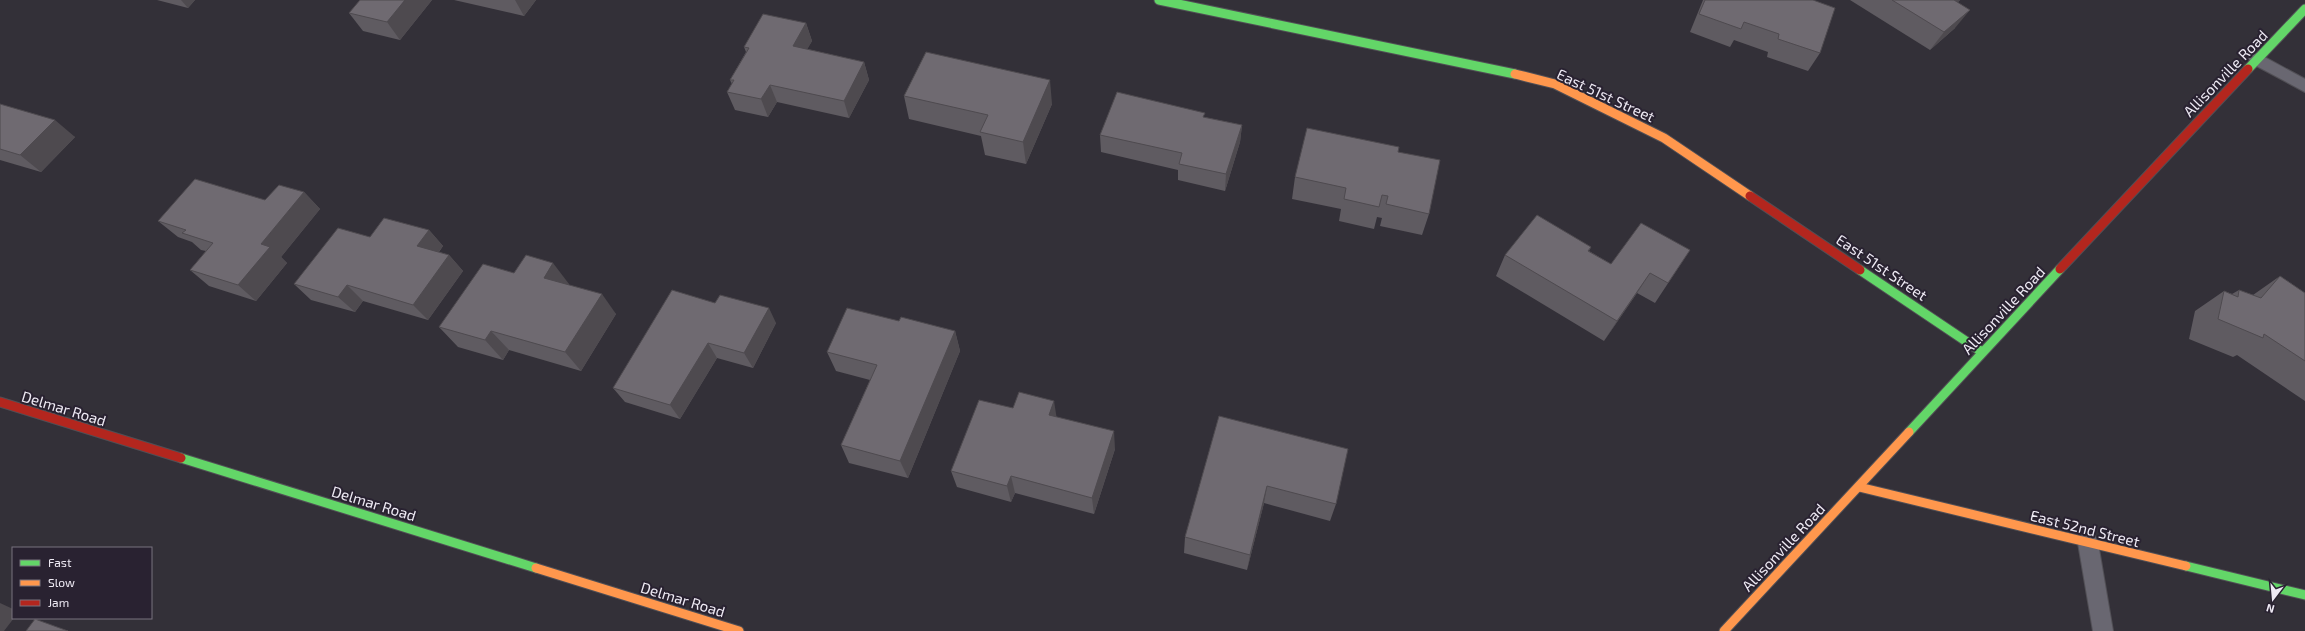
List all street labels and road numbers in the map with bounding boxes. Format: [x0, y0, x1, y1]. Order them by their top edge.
street label: Allisonville Road [2179, 26, 2271, 120]
street label: East 51st Street [1554, 65, 1658, 126]
street label: East 51st Street [1833, 230, 1931, 304]
street label: Allisonville Road [1958, 262, 2048, 358]
street label: Delmar Road [20, 387, 108, 429]
street label: Delmar Road [330, 482, 418, 524]
street label: Allisonville Road [1738, 499, 1828, 595]
street label: East 52nd Street [2028, 506, 2142, 550]
street label: Delmar Road [639, 578, 727, 620]

